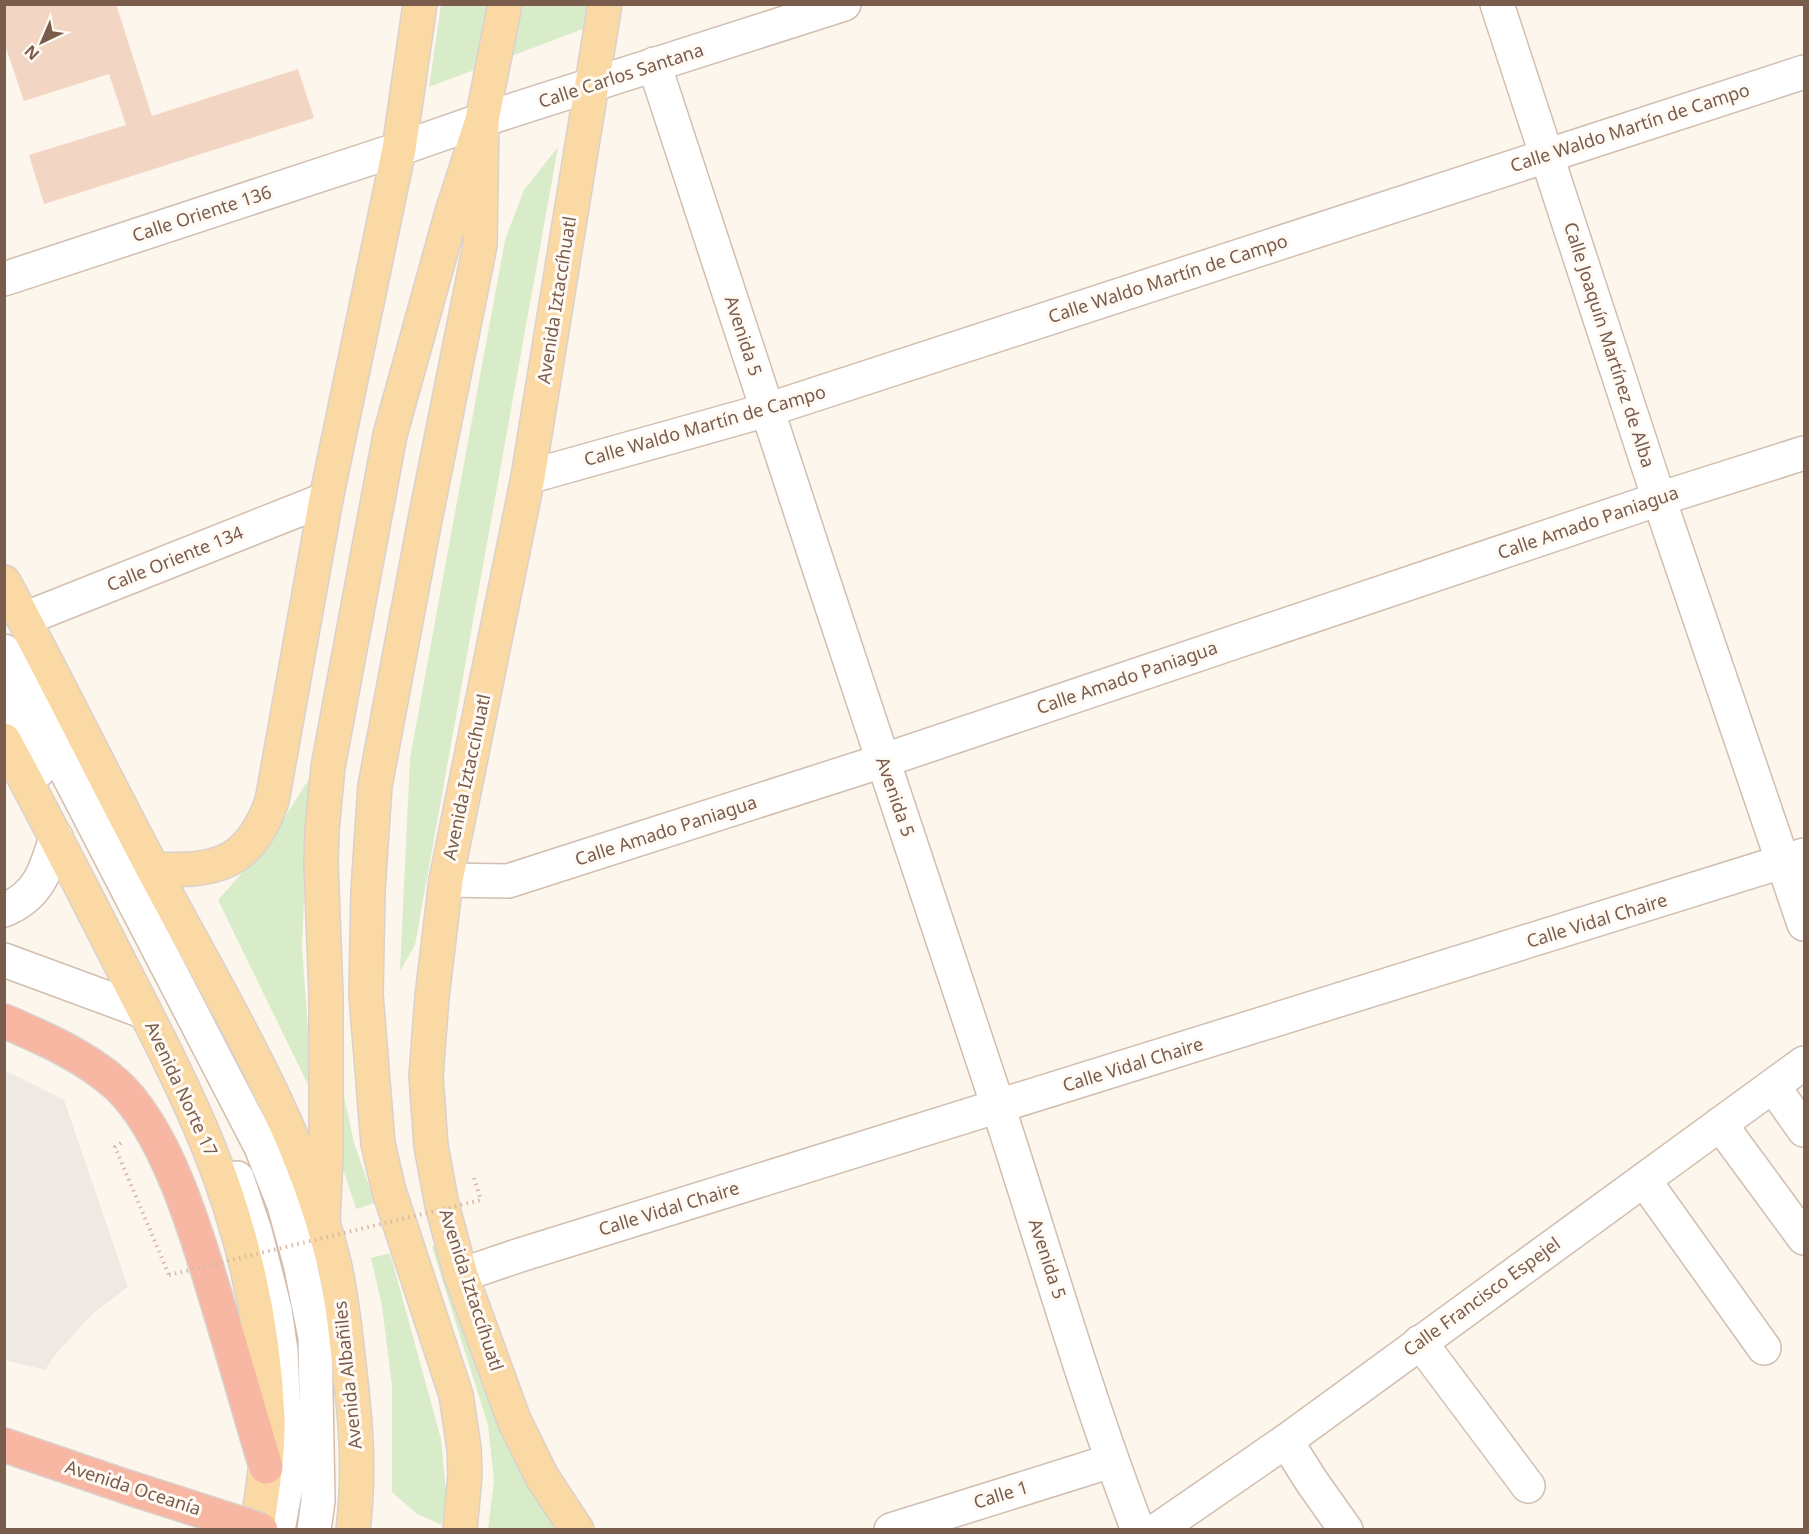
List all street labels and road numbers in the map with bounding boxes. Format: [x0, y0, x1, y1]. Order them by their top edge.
street label: Calle Carlos Santana [535, 37, 706, 113]
street label: Calle Waldo Martín de Campo [1507, 77, 1752, 177]
street label: Calle Oriente 136 [129, 179, 274, 247]
street label: Avenida Iztaccíhuatl [531, 215, 581, 385]
street label: Calle Joaquín Martínez de Alba [1559, 219, 1661, 470]
street label: Calle Waldo Martín de Campo [1045, 228, 1290, 328]
street label: Avenida 5 [720, 293, 768, 379]
street label: Calle Waldo Martín de Campo [581, 379, 828, 471]
street label: Calle Amado Paniagua [1494, 480, 1681, 564]
street label: Calle Oriente 134 [103, 520, 246, 596]
street label: Calle Amado Paniagua [1033, 635, 1220, 719]
street label: Avenida Iztaccíhuatl [437, 692, 495, 862]
street label: Avenida 5 [871, 754, 921, 840]
street label: Calle Amado Paniagua [572, 789, 760, 871]
street label: Calle Vidal Chaire [1523, 887, 1670, 953]
street label: Avenida Norte 17 [140, 1017, 224, 1160]
street label: Calle Vidal Chaire [1059, 1031, 1206, 1097]
street label: Calle Vidal Chaire [595, 1175, 742, 1241]
street label: Avenida Iztaccíhuatl [434, 1206, 509, 1374]
street label: Avenida 5 [1024, 1216, 1072, 1302]
street label: Calle Francisco Espejel [1398, 1231, 1565, 1361]
street label: Avenida Albañiles [327, 1300, 367, 1450]
street label: Avenida Oceanía [62, 1454, 204, 1520]
street label: Calle 1 [970, 1474, 1031, 1514]

